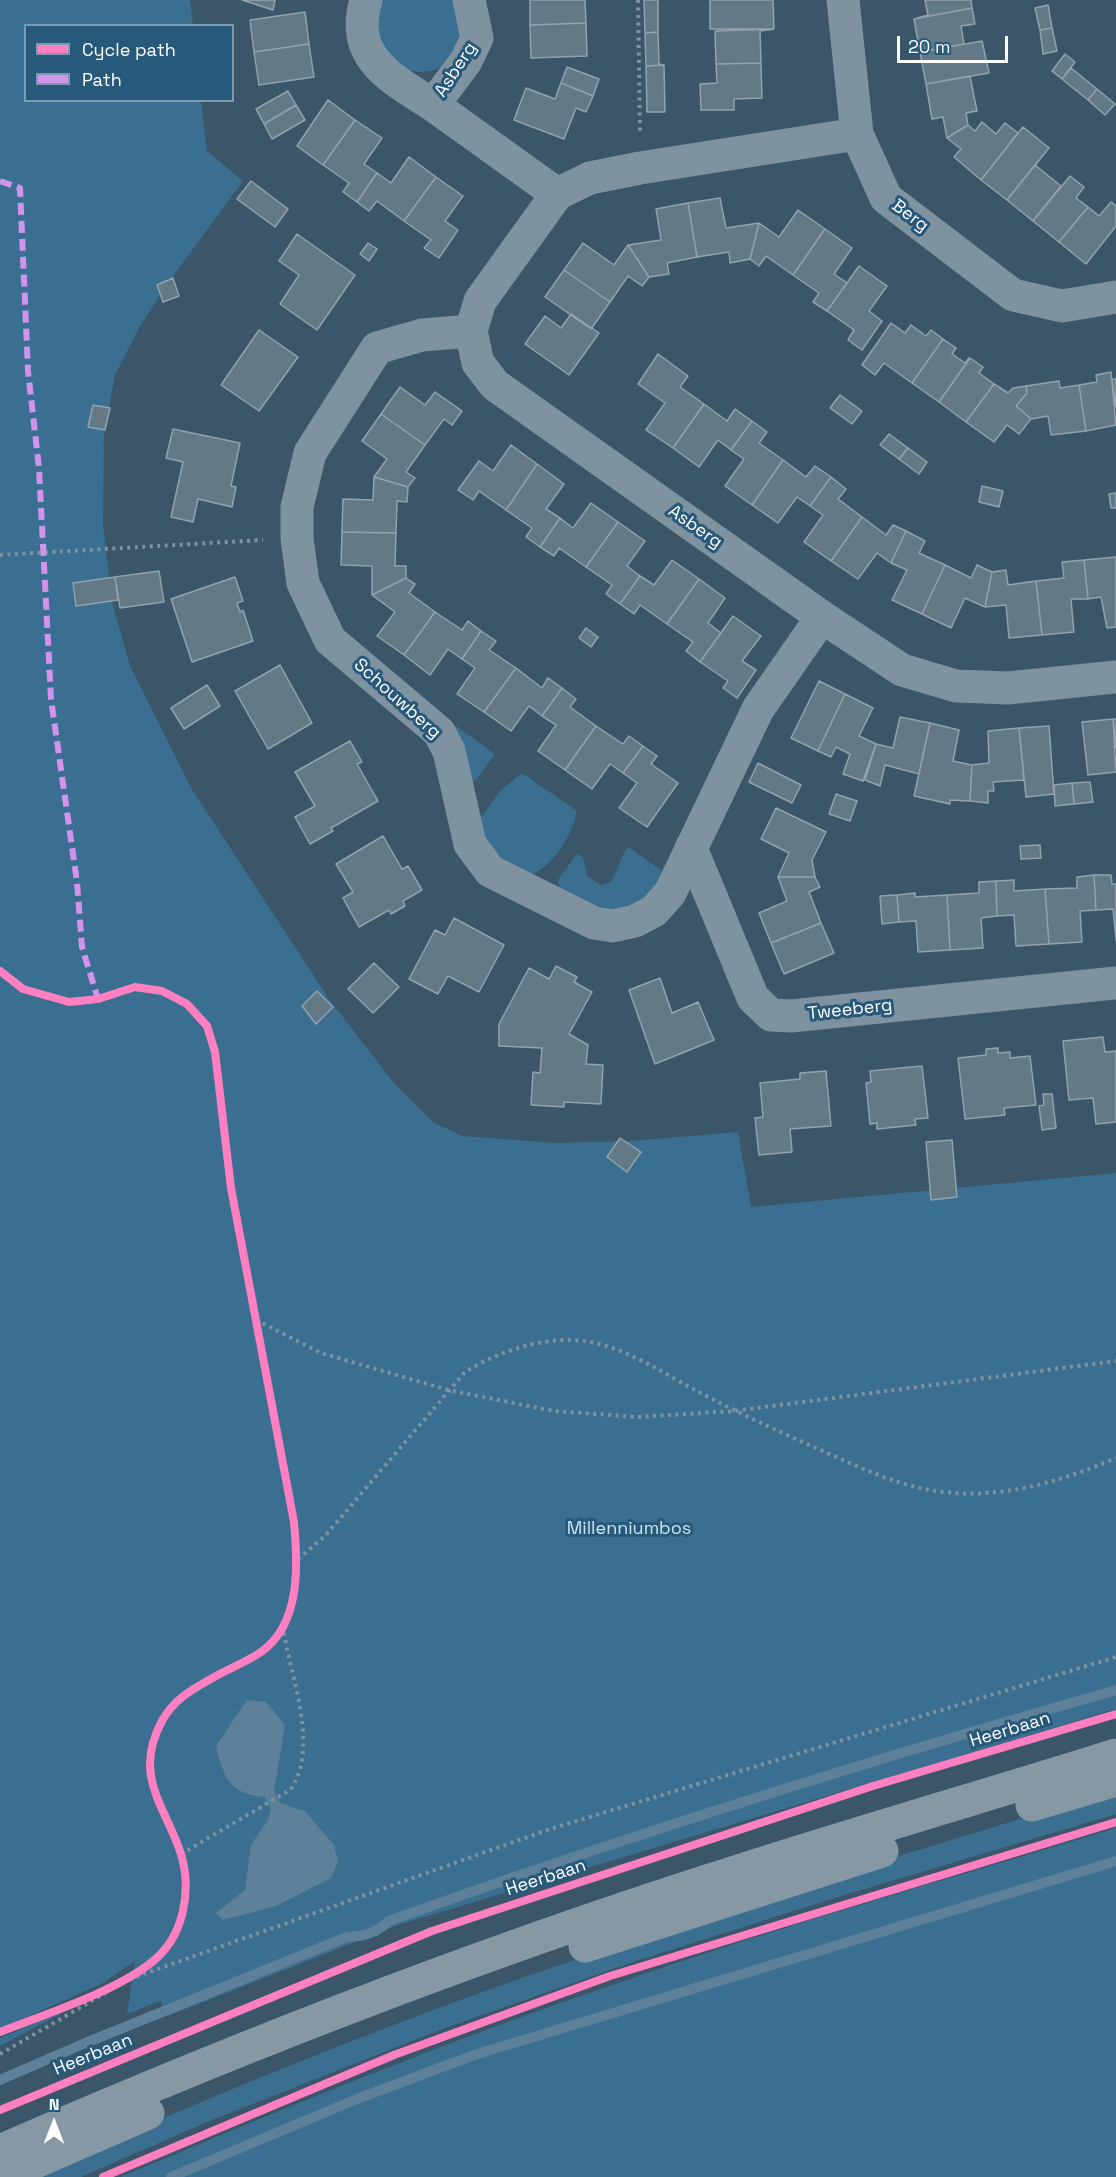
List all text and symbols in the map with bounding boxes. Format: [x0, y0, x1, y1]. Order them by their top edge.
legend [24, 24, 234, 102]
scale bar [900, 24, 1011, 62]
text: 20 m [908, 35, 951, 58]
text: Cycle path [82, 38, 176, 61]
street label: Asberg [430, 38, 482, 102]
text: Path [82, 68, 122, 91]
street label: Berg [887, 195, 933, 237]
street label: Asberg [664, 501, 726, 553]
street label: Schouwberg [349, 654, 445, 744]
street label: Tweeberg [807, 995, 893, 1025]
park label: Millenniumbos [567, 1518, 691, 1540]
street label: Heerbaan [967, 1708, 1053, 1752]
street label: Heerbaan [503, 1855, 589, 1901]
street label: Heerbaan [50, 2029, 136, 2081]
north arrow [24, 2093, 84, 2153]
text: N [49, 2094, 59, 2115]

